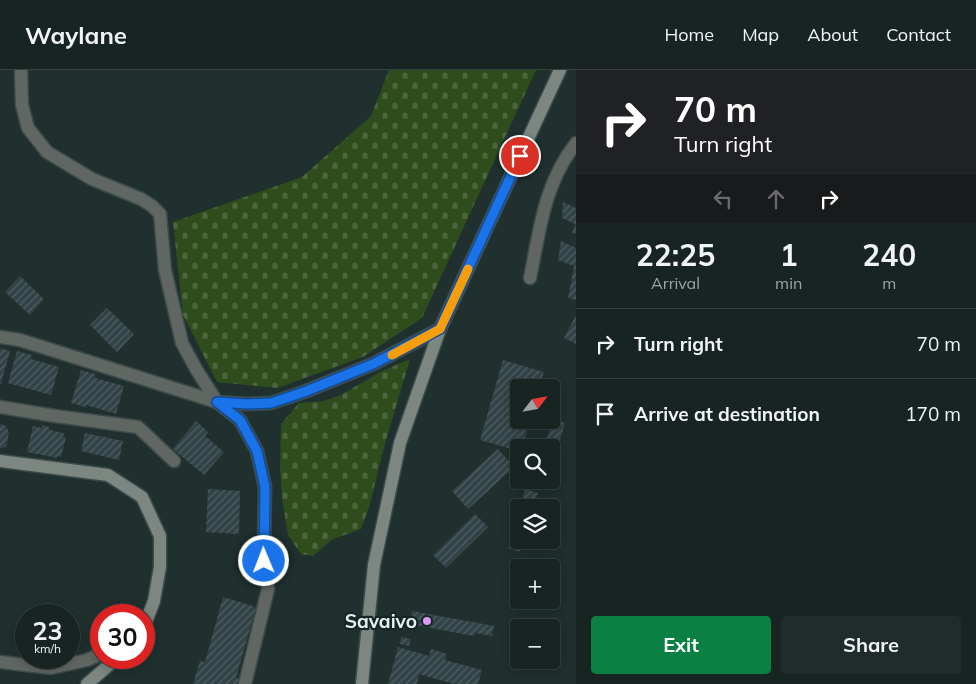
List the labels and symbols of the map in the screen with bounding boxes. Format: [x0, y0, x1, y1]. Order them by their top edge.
pin [499, 135, 541, 177]
north arrow [510, 379, 560, 429]
position arrow [237, 534, 289, 586]
speed limit sign: 30 [90, 604, 155, 669]
place label: Savaivo [345, 609, 417, 633]
marker: Savaivo [421, 615, 433, 627]

